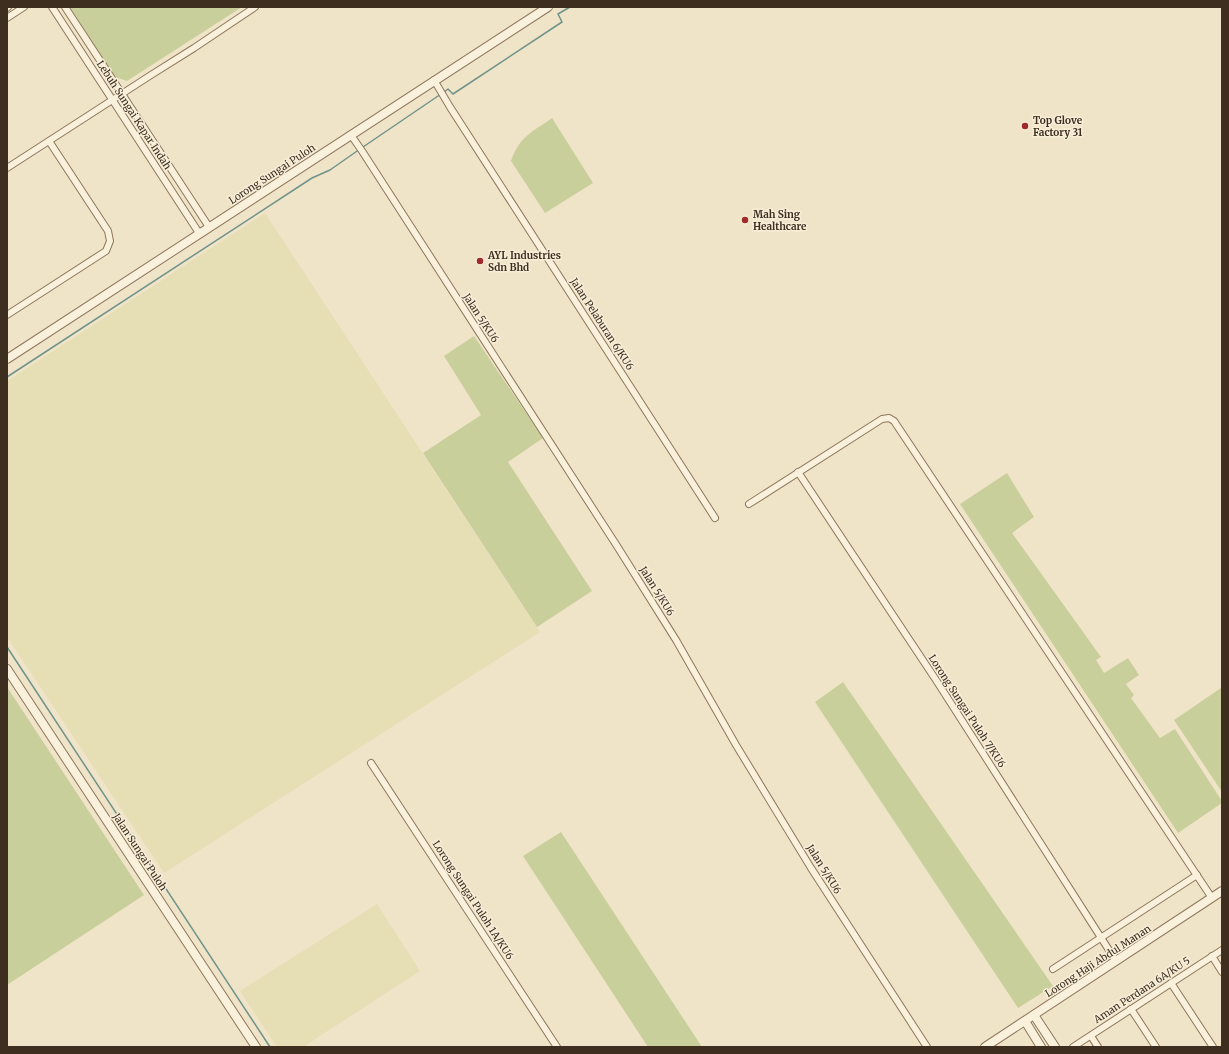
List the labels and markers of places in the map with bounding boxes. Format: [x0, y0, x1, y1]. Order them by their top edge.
place label: Top Glove Factory 31 [1033, 114, 1083, 139]
marker: Top Glove Factory 31 [1020, 121, 1030, 131]
place label: Mah Sing Healthcare [753, 208, 807, 233]
marker: Mah Sing Healthcare [740, 215, 750, 225]
place label: AYL Industries Sdn Bhd [487, 249, 561, 274]
marker: AYL Industries Sdn Bhd [475, 256, 485, 266]

